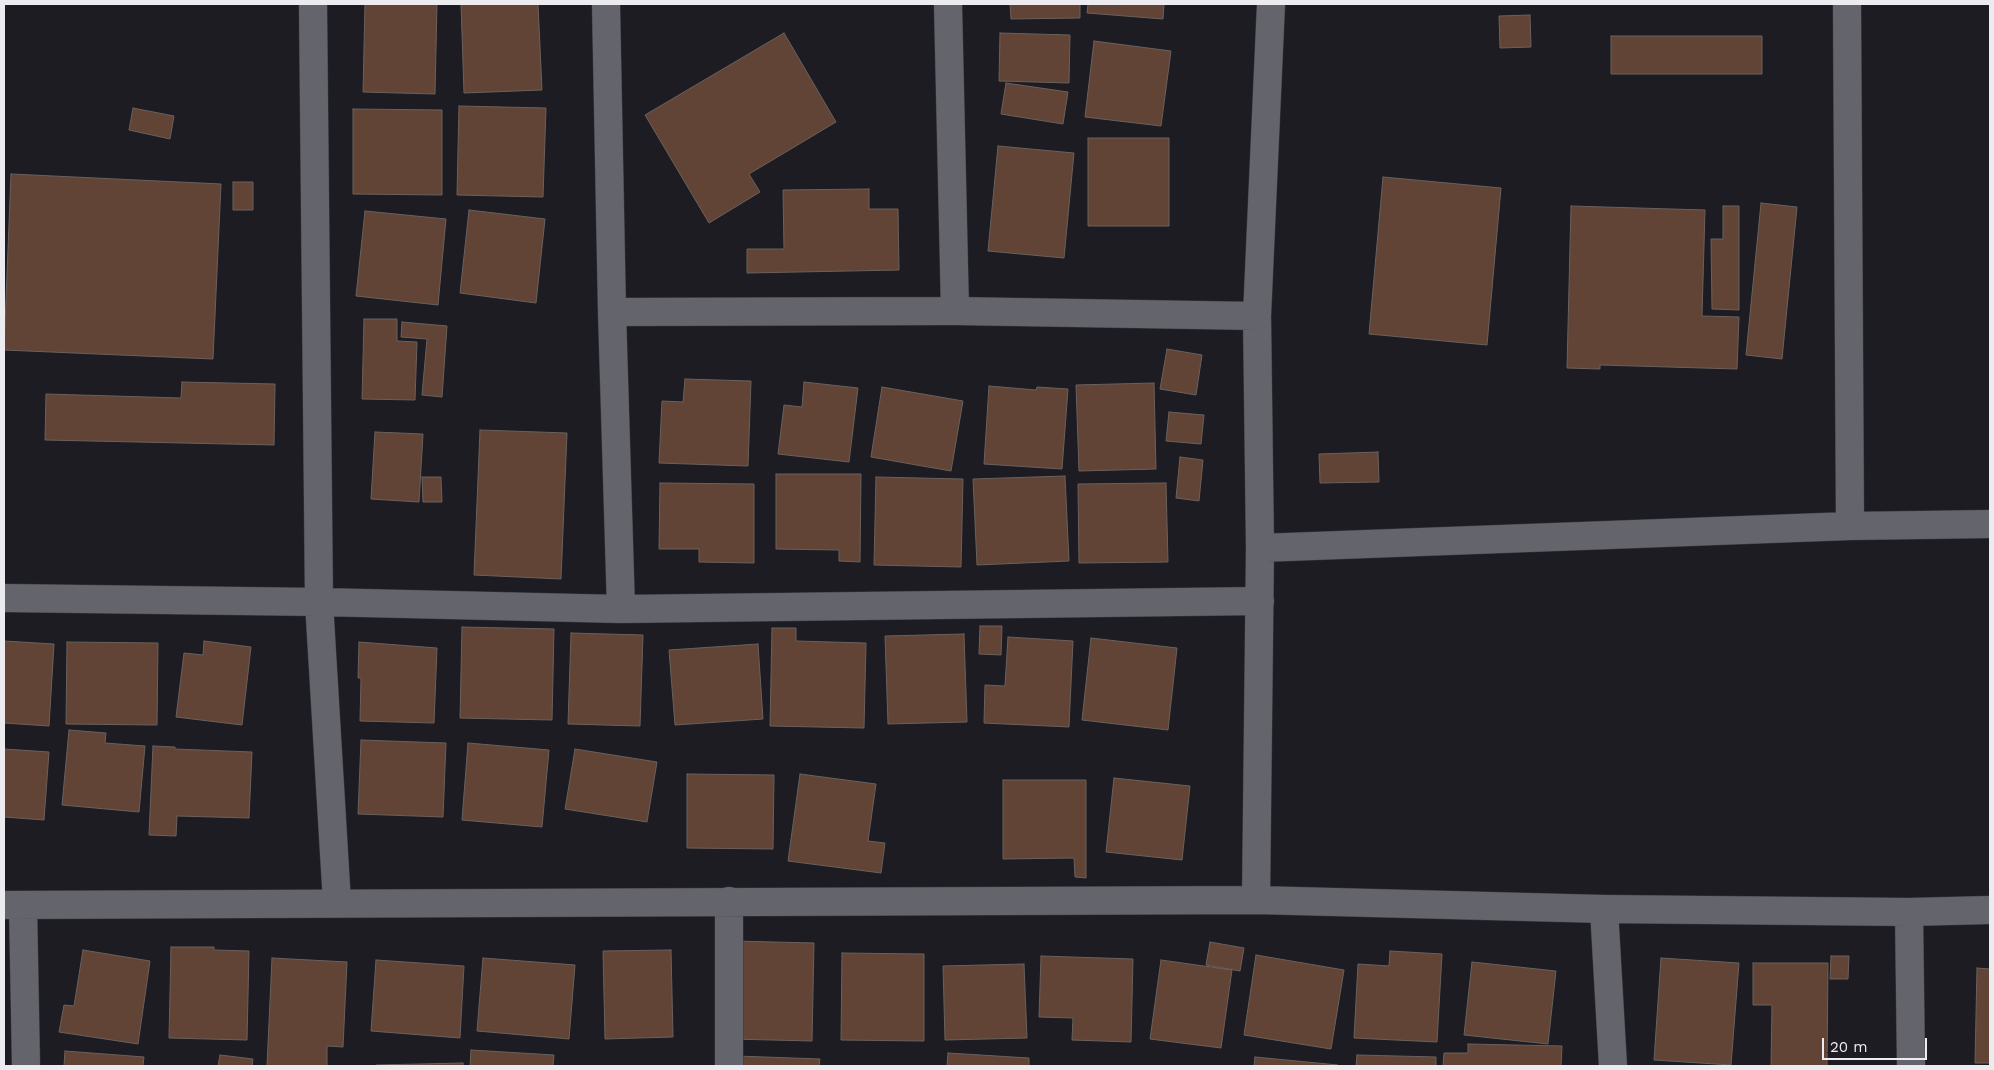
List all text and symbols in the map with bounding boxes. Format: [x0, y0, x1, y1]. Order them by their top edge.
scale bar [1824, 1028, 1929, 1060]
text: 20 m [1830, 1038, 1868, 1056]

